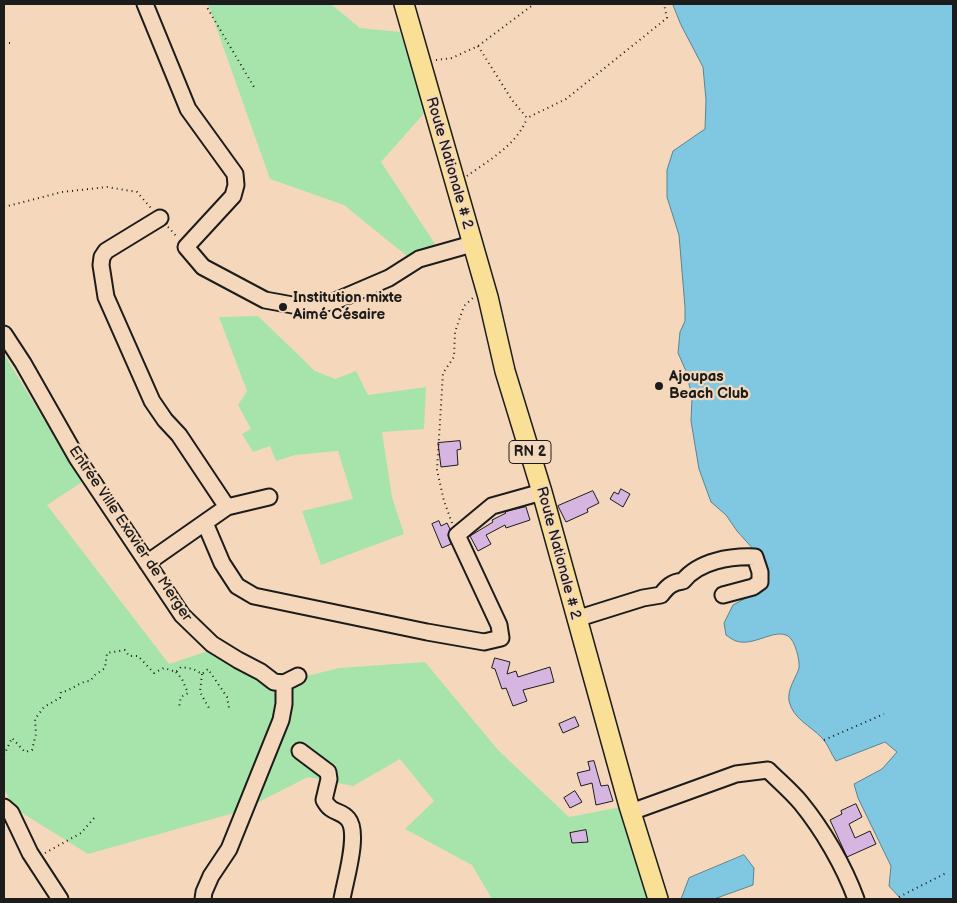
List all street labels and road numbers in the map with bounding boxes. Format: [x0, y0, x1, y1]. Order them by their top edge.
street label: Route Nationale # 2 [422, 95, 476, 231]
road number: RN 2 [509, 441, 551, 464]
street label: Entrée Ville Exavier de Merger [64, 443, 196, 625]
street label: Route Nationale # 2 [532, 485, 584, 621]

